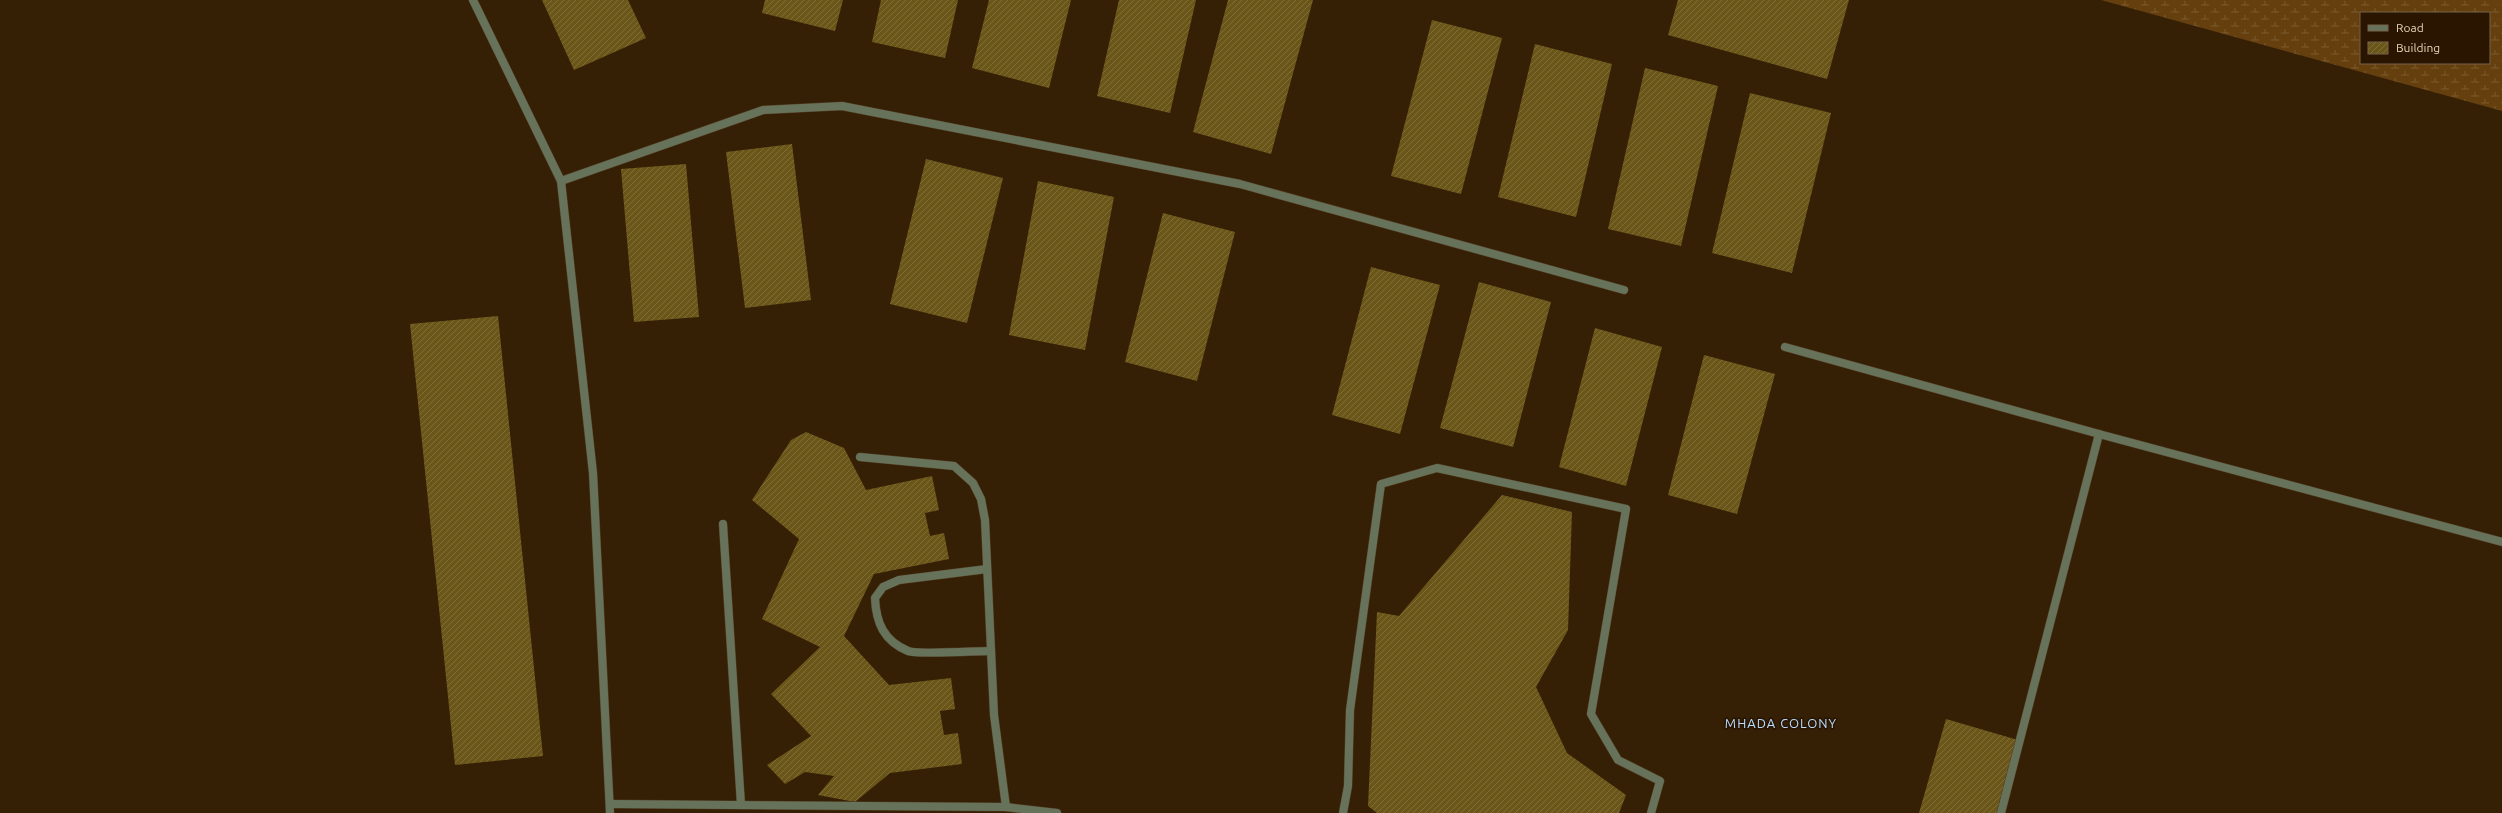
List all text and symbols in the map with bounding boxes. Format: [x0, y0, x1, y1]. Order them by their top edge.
legend [2360, 12, 2490, 64]
text: Road [2396, 21, 2424, 34]
text: Building [2396, 41, 2440, 54]
district label: MHADA COLONY [1725, 716, 1837, 730]

